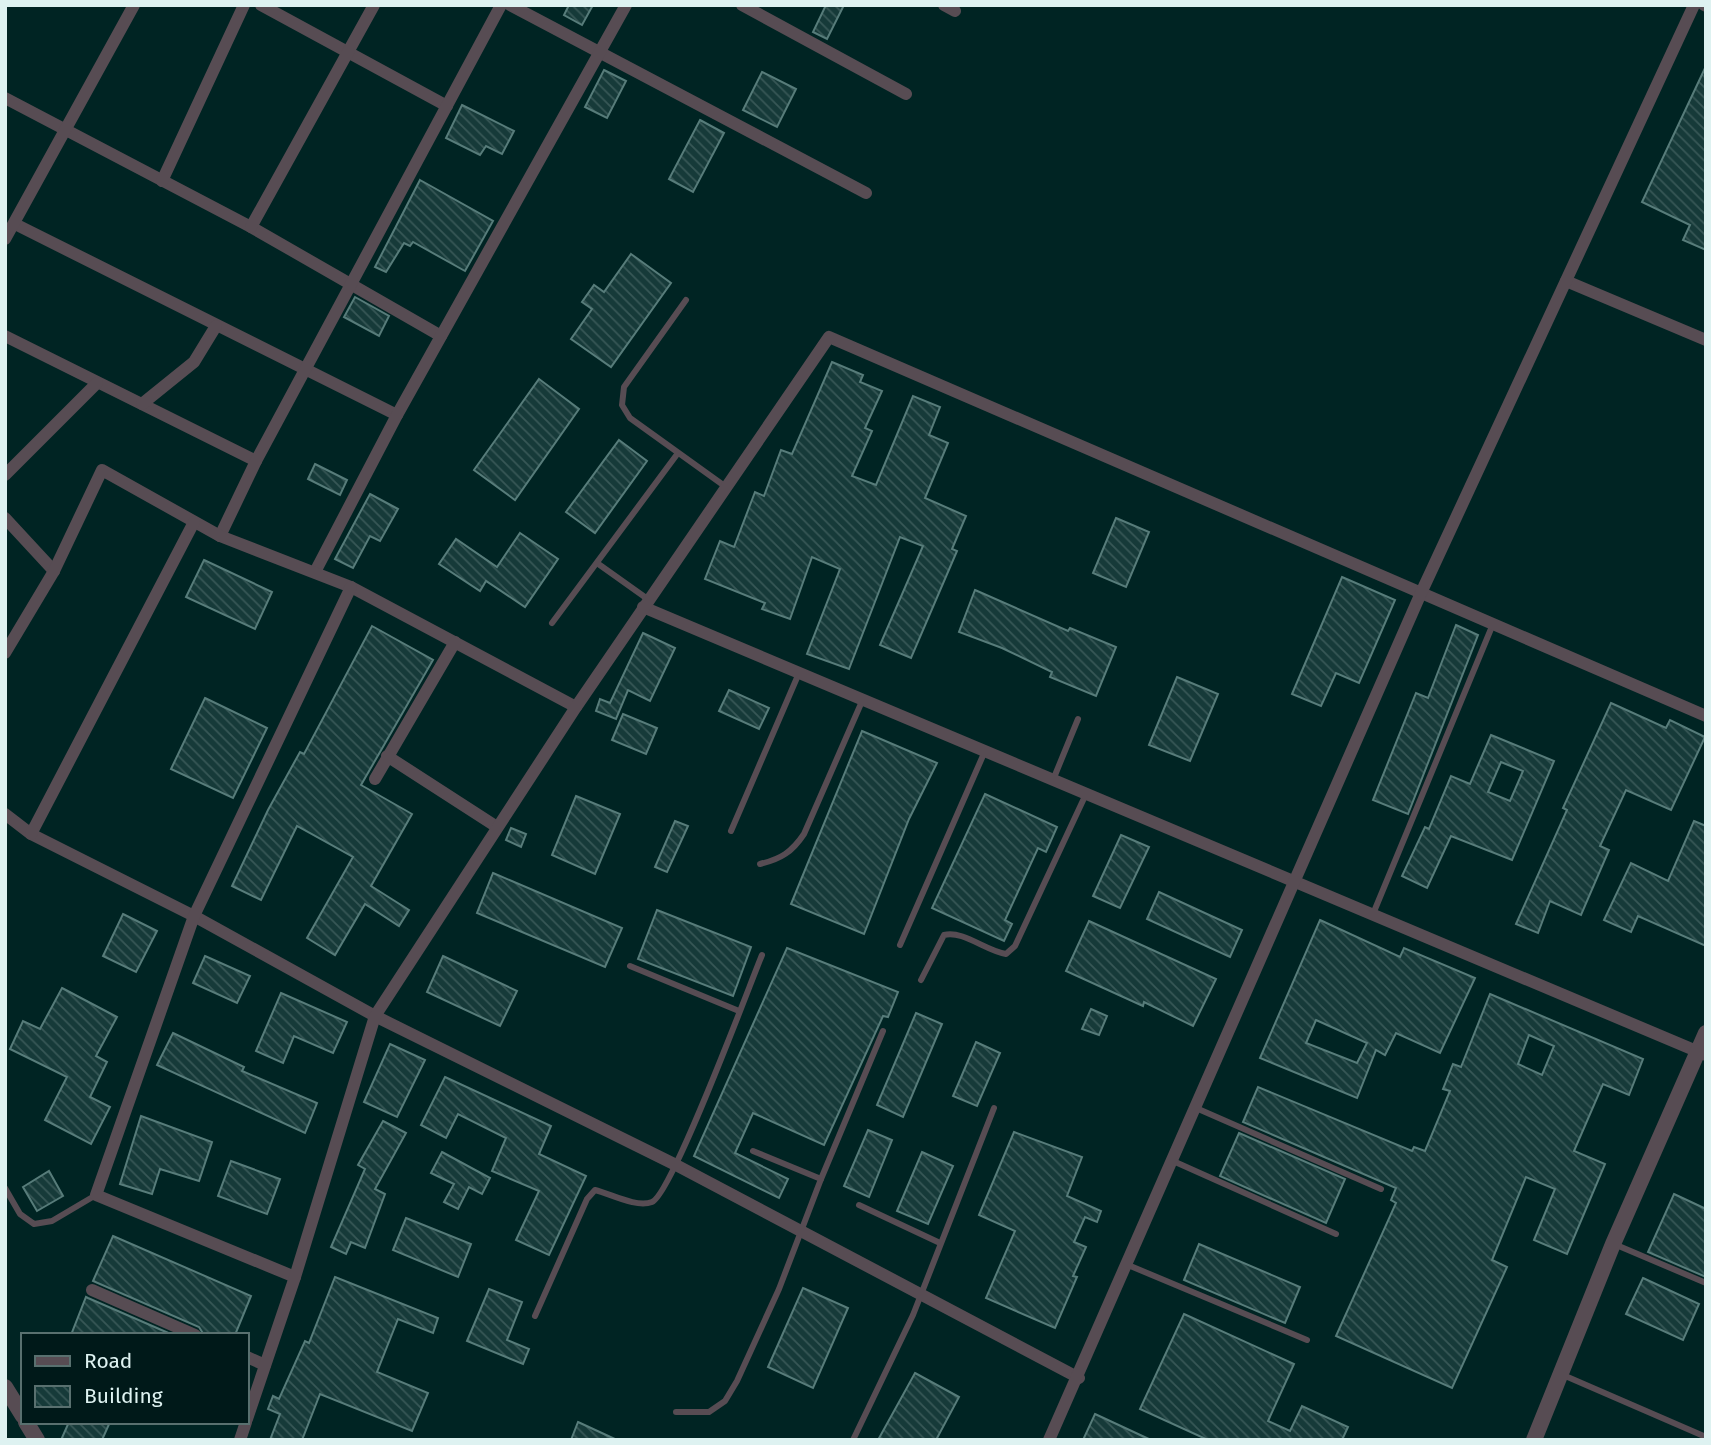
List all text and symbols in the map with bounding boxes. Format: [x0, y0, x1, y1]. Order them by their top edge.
legend [21, 1333, 248, 1424]
text: Road [84, 1348, 132, 1374]
text: Building [84, 1383, 163, 1409]

